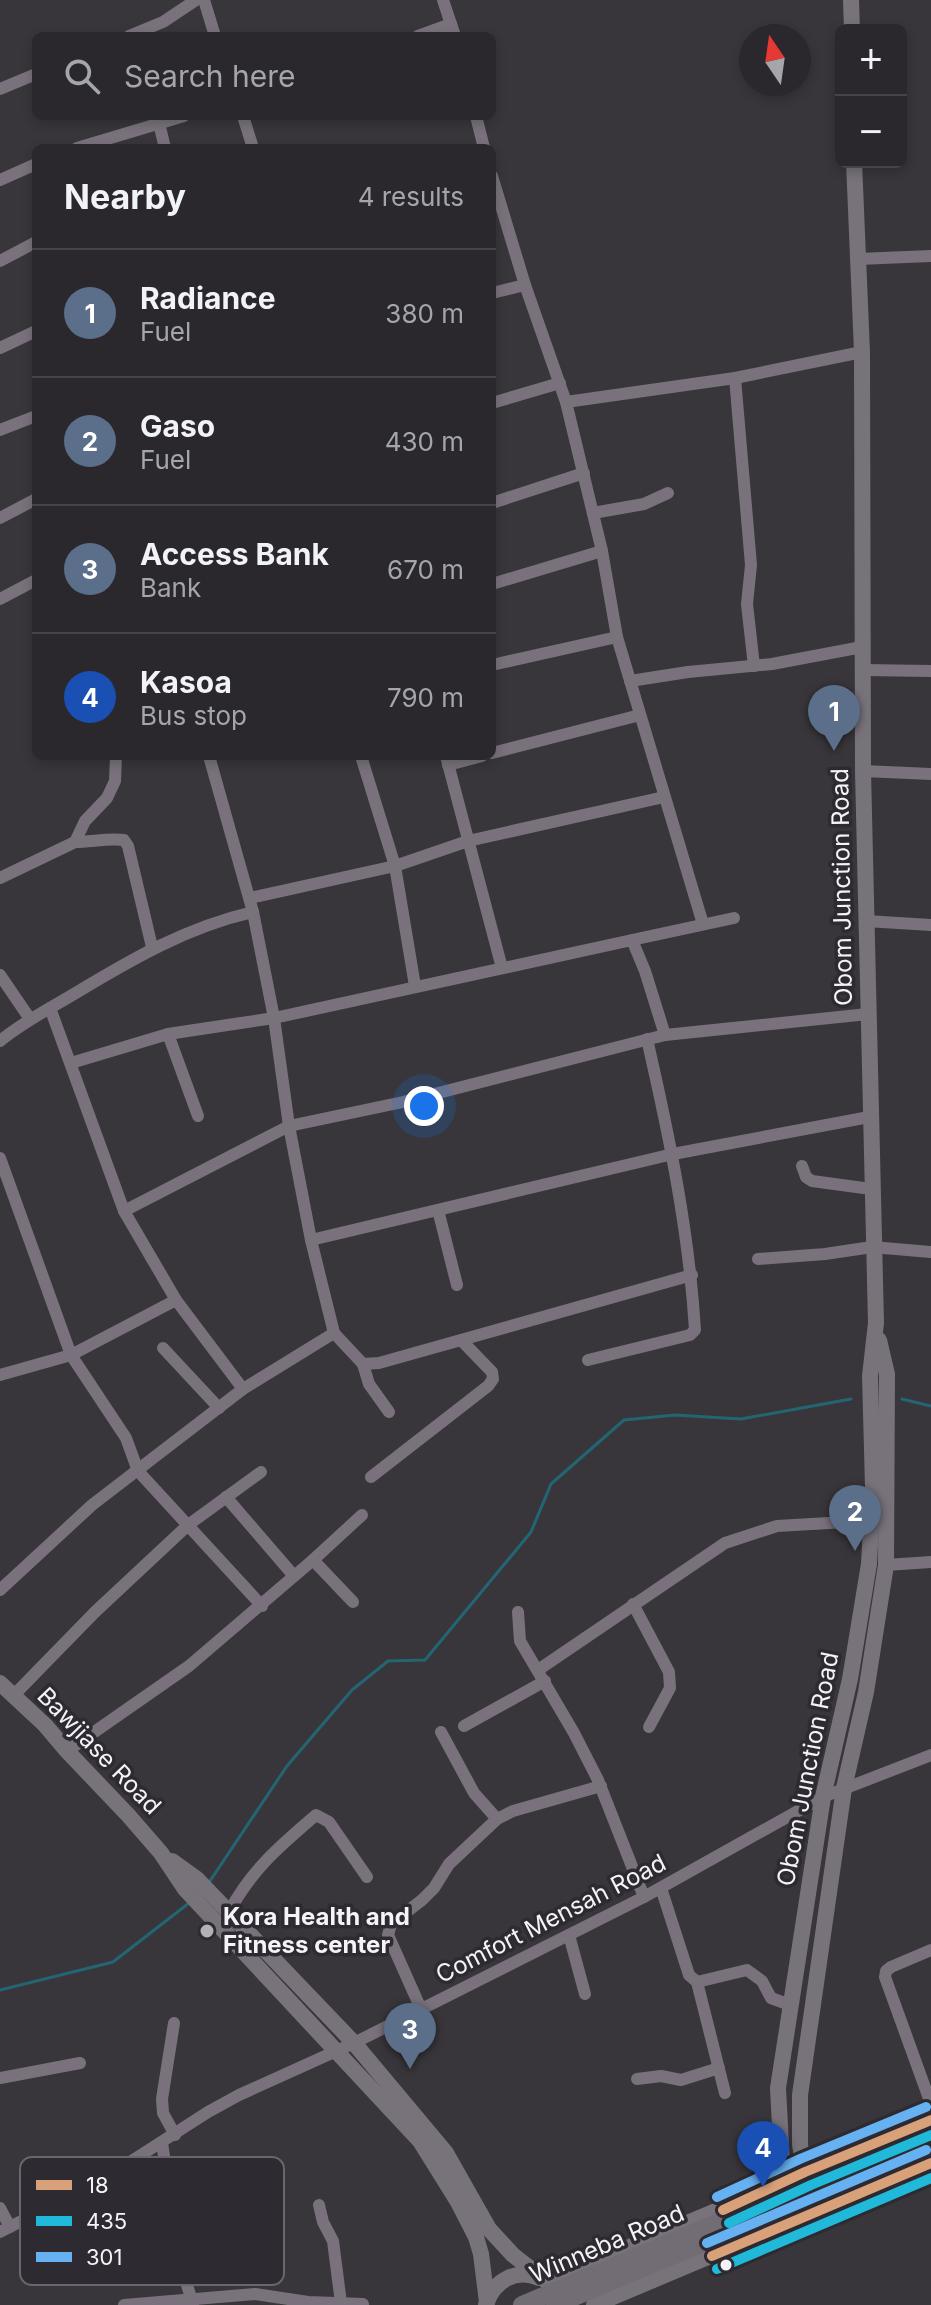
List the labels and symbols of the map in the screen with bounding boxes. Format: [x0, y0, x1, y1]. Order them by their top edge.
north arrow [739, 24, 811, 96]
pin: 1 [808, 685, 860, 751]
street label: Obom Junction Road [825, 768, 858, 1006]
your location [404, 1086, 444, 1126]
pin: 2 [829, 1485, 881, 1551]
street label: Obom Junction Road [771, 1649, 844, 1888]
street label: Bawjiase Road [32, 1681, 167, 1820]
street label: Comfort Mensah Road [431, 1848, 671, 1989]
place label: Kora Health and Fitness center [223, 1902, 410, 1959]
marker: Kora Health and Fitness center [198, 1922, 216, 1940]
pin: 3 [384, 2003, 436, 2069]
pin: 4 [737, 2121, 789, 2187]
legend [20, 2157, 284, 2285]
text: 18 [86, 2172, 109, 2198]
street label: Winneba Road [525, 2198, 688, 2289]
text: 435 [86, 2208, 127, 2234]
text: 301 [86, 2244, 122, 2270]
unlabelled marker [718, 2257, 734, 2273]

